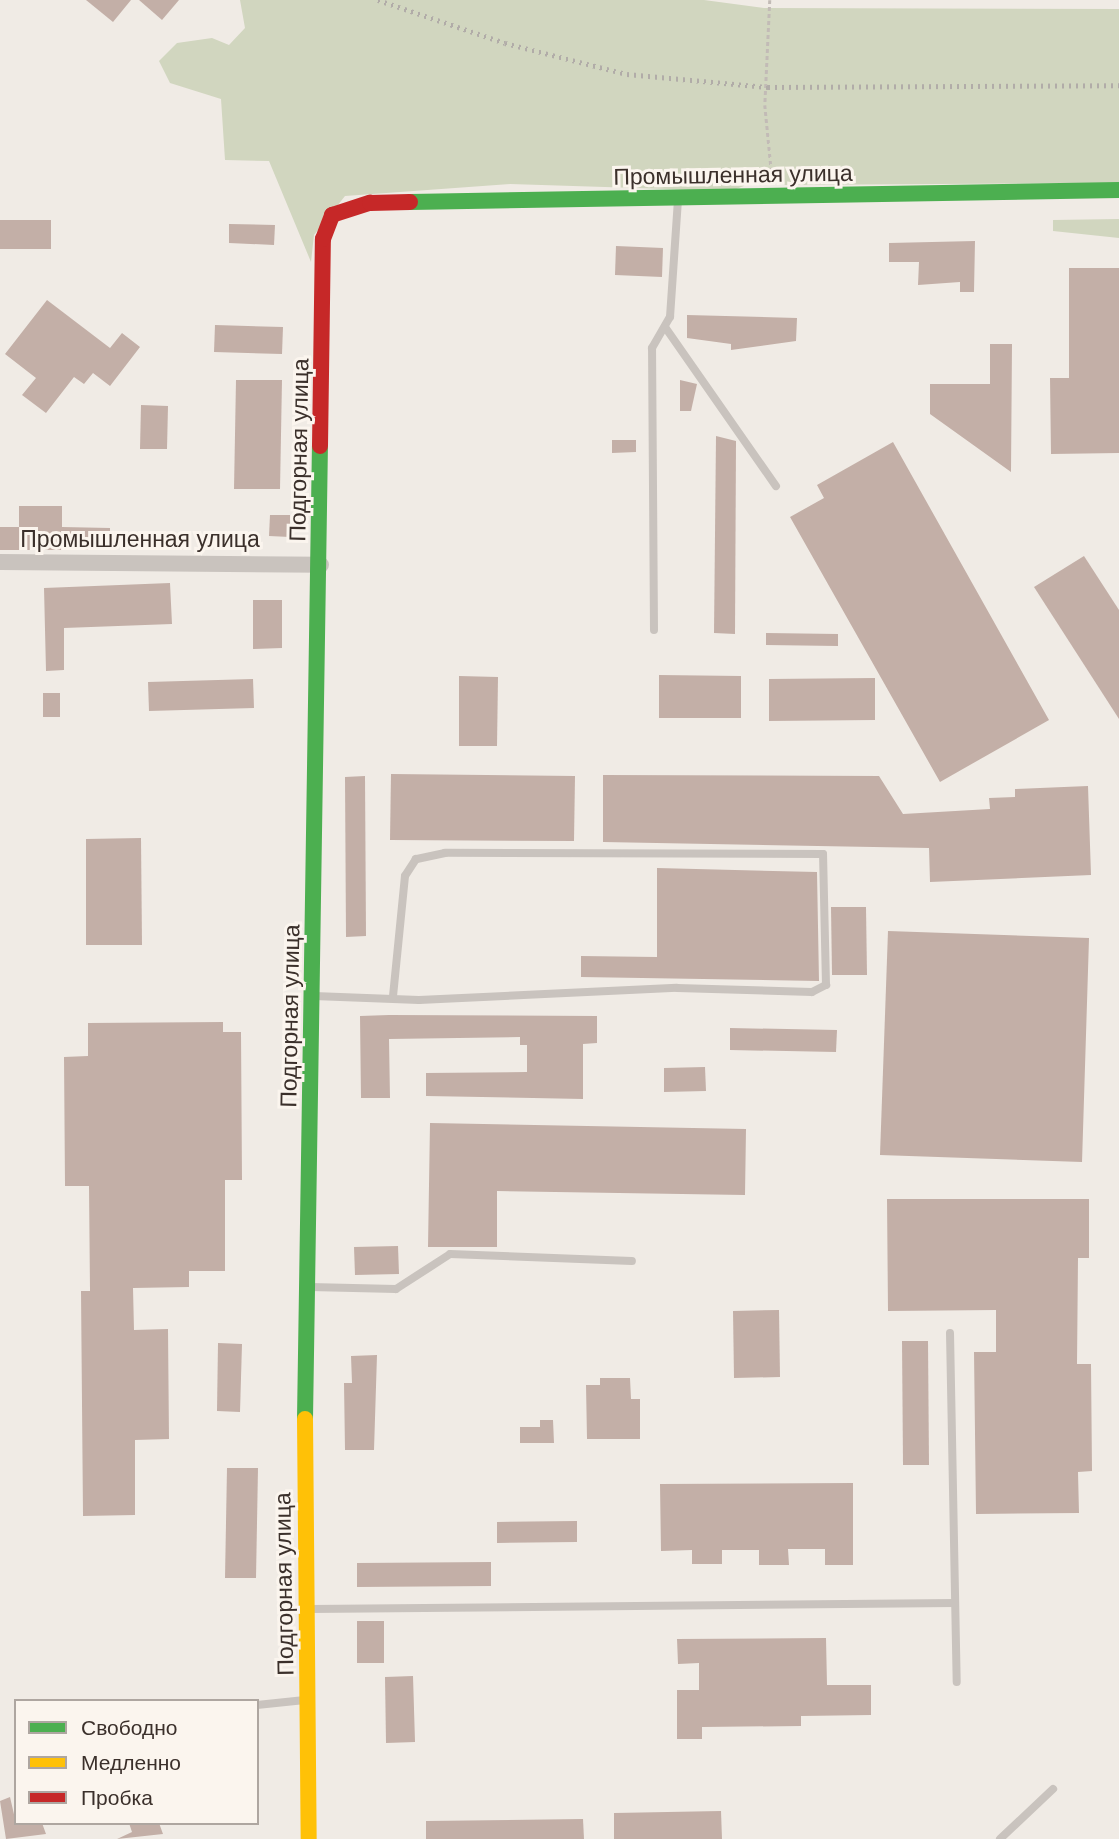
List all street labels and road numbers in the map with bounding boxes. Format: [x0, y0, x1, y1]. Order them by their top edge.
street label: Промышленная улица [613, 159, 853, 191]
street label: Подгорная улица [284, 358, 314, 542]
street label: Промышленная улица [20, 525, 260, 553]
street label: Подгорная улица [275, 924, 305, 1108]
street label: Подгорная улица [269, 1492, 299, 1676]

